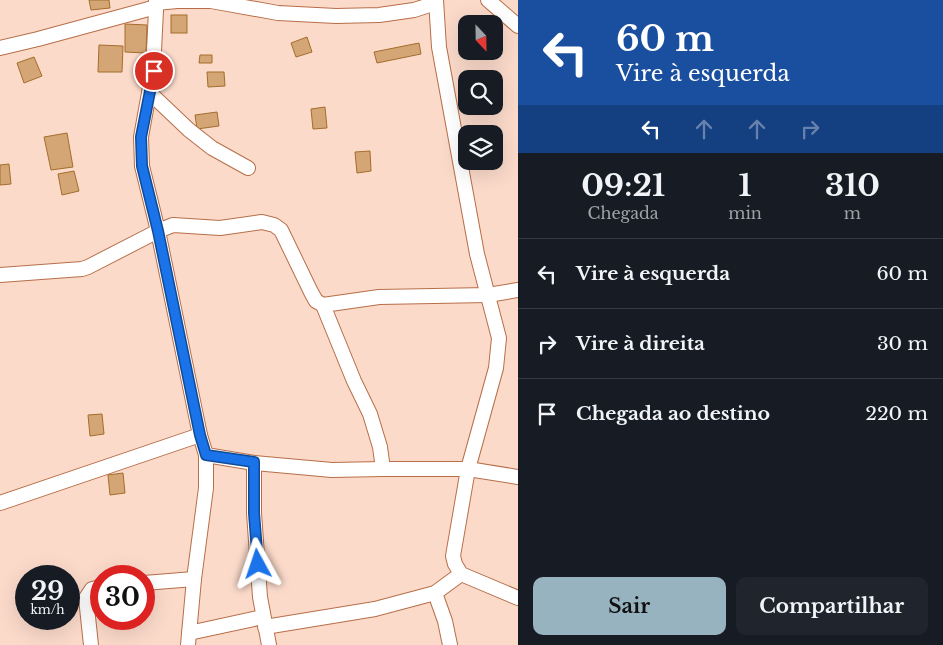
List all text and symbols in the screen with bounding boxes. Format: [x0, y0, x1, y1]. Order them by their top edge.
north arrow [458, 15, 502, 60]
map controls [458, 15, 503, 170]
text: 60 m [616, 17, 714, 60]
icon: left [533, 20, 598, 85]
pin [133, 50, 175, 92]
icon: arrive [140, 57, 168, 85]
text: Vire à esquerda [616, 60, 790, 87]
button: search [458, 70, 503, 115]
icon: left [637, 115, 665, 143]
icon: ahead [690, 115, 718, 143]
icon: ahead [743, 115, 771, 143]
icon: right [796, 115, 824, 143]
button: layers [458, 125, 503, 170]
text: 09:21 [581, 167, 665, 204]
text: 1 [739, 167, 752, 204]
text: 310 [825, 167, 880, 204]
text: Chegada [588, 203, 659, 223]
text: min [728, 203, 762, 223]
text: m [844, 203, 861, 223]
icon: left [533, 260, 561, 288]
text: Vire à esquerda [576, 262, 730, 285]
text: 60 m [876, 262, 928, 285]
icon: right [533, 330, 561, 358]
text: Vire à direita [576, 332, 705, 355]
text: 30 m [877, 332, 928, 355]
icon: arrive [533, 400, 561, 428]
text: Chegada ao destino [576, 402, 770, 425]
text: 220 m [865, 402, 928, 425]
position arrow [231, 537, 283, 589]
speed limit sign: 30 [90, 565, 155, 630]
text: 29 [31, 576, 64, 607]
button: Sair [533, 577, 726, 635]
button: Compartilhar [736, 577, 928, 635]
text: km/h [30, 602, 65, 617]

